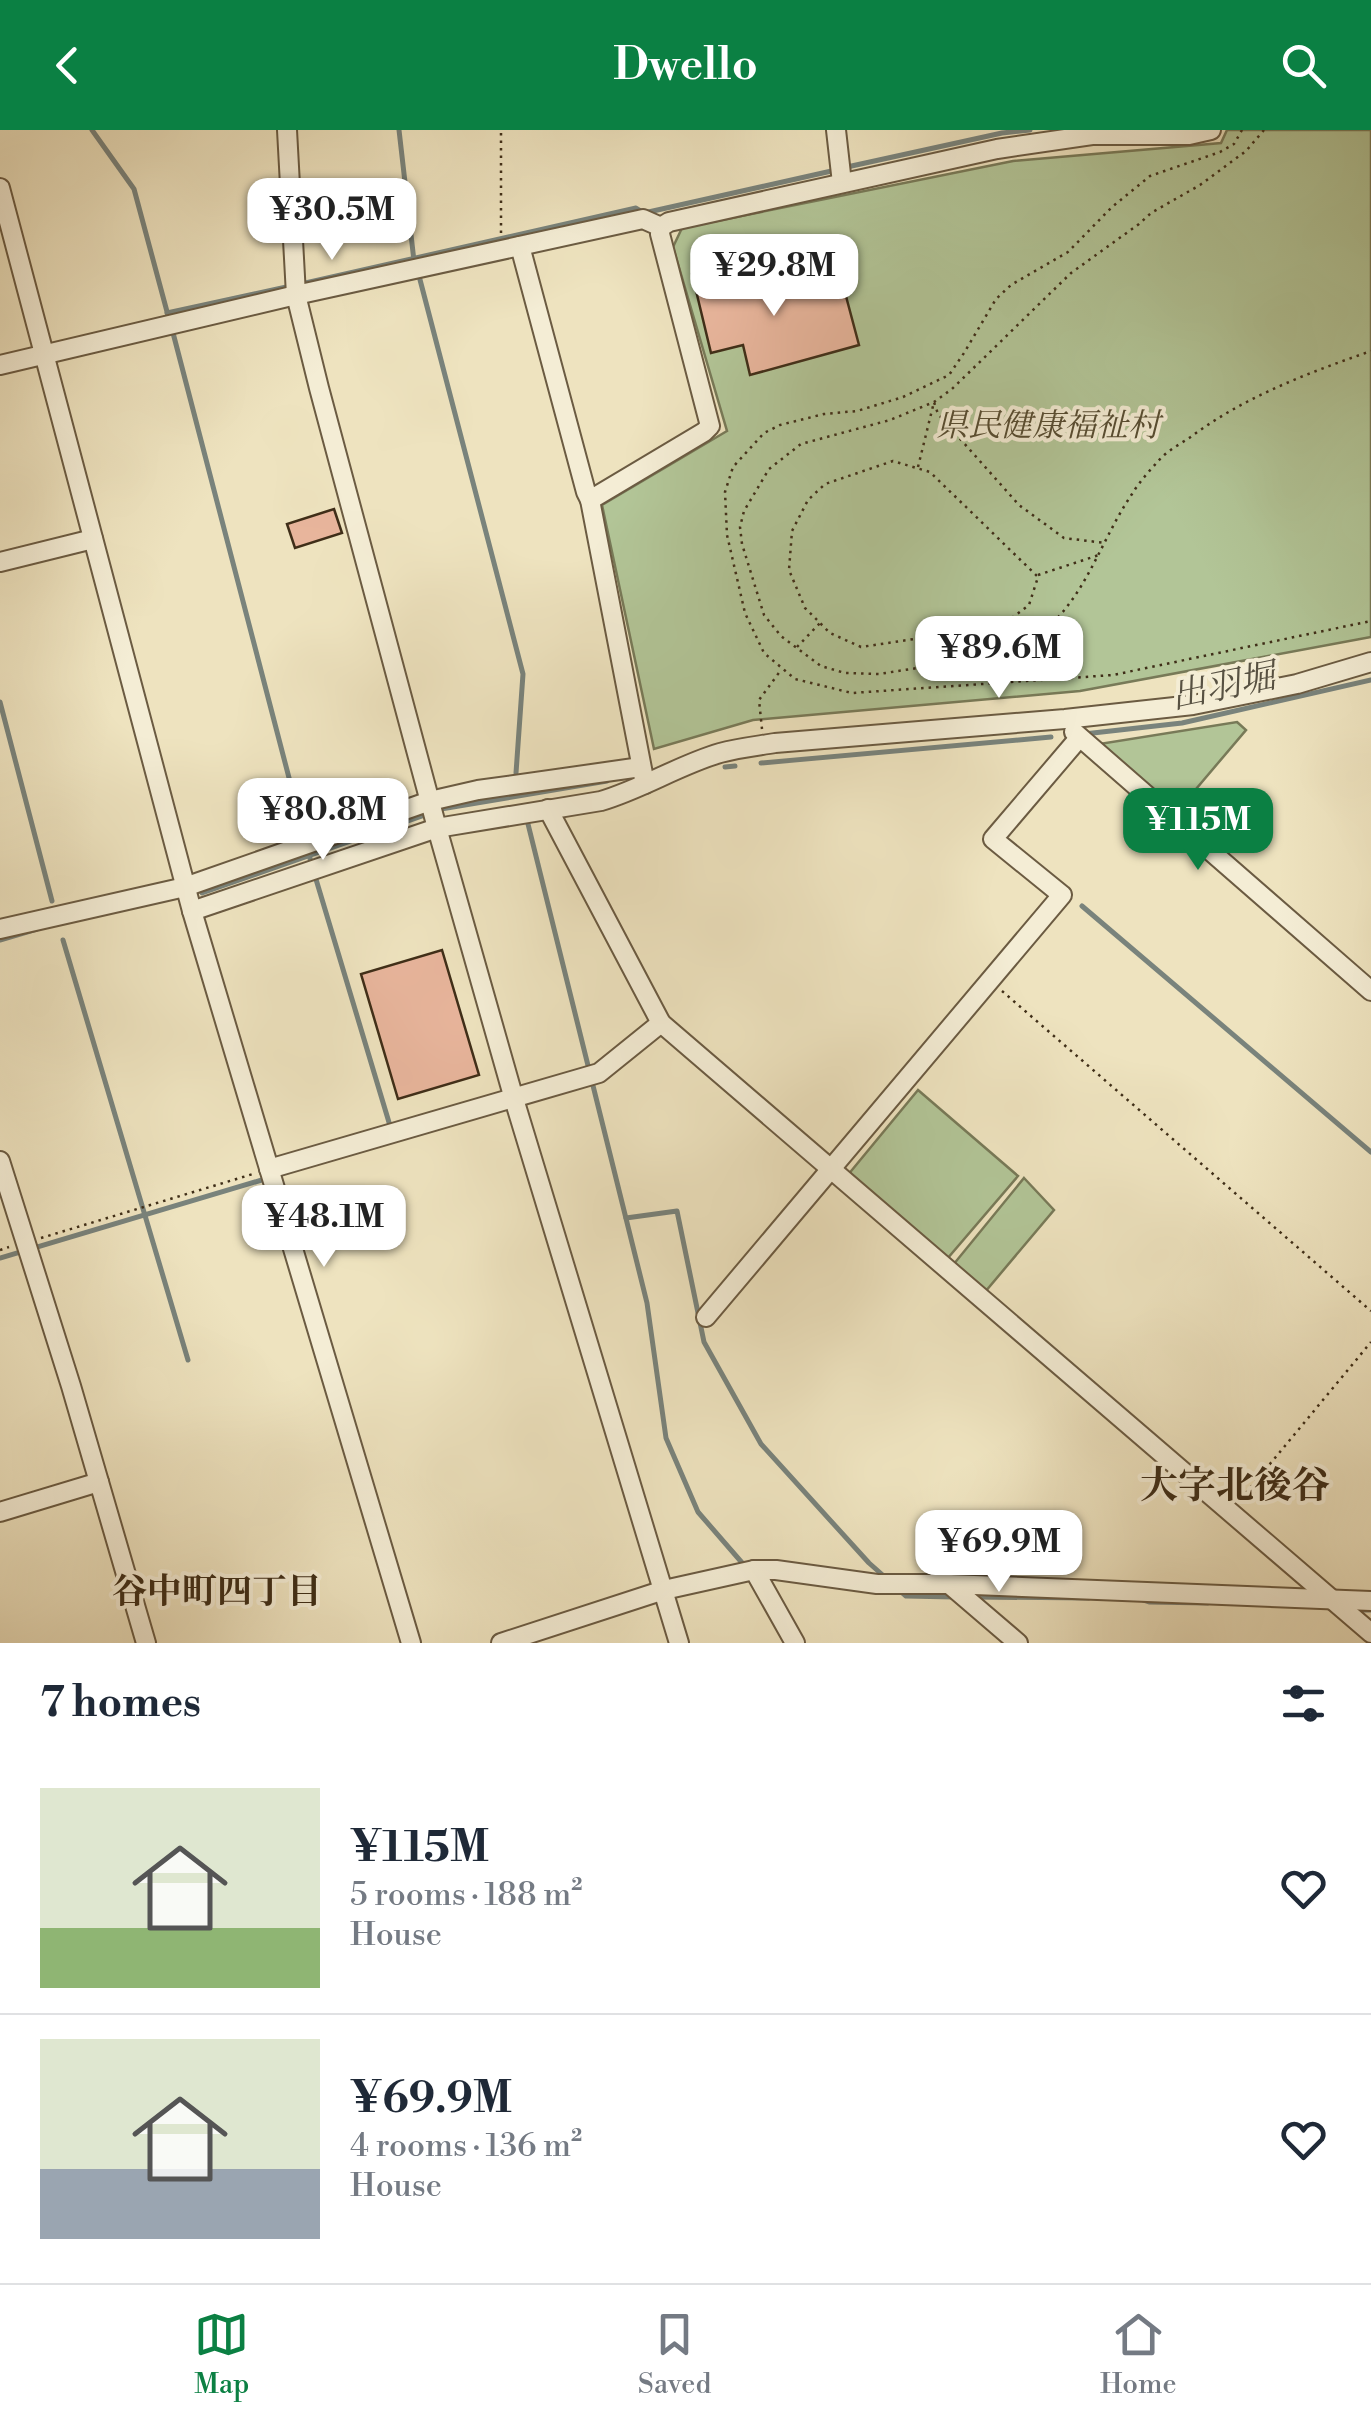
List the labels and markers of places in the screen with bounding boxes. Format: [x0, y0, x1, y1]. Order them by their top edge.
pin: ¥30.5M [251, 178, 413, 263]
pin: ¥29.8M [693, 234, 855, 319]
pin: ¥89.6M [918, 616, 1080, 701]
pin: ¥80.8M [242, 778, 404, 863]
pin: ¥115M [1128, 788, 1268, 873]
pin: ¥48.1M [243, 1185, 405, 1270]
pin: ¥69.9M [918, 1510, 1080, 1595]

